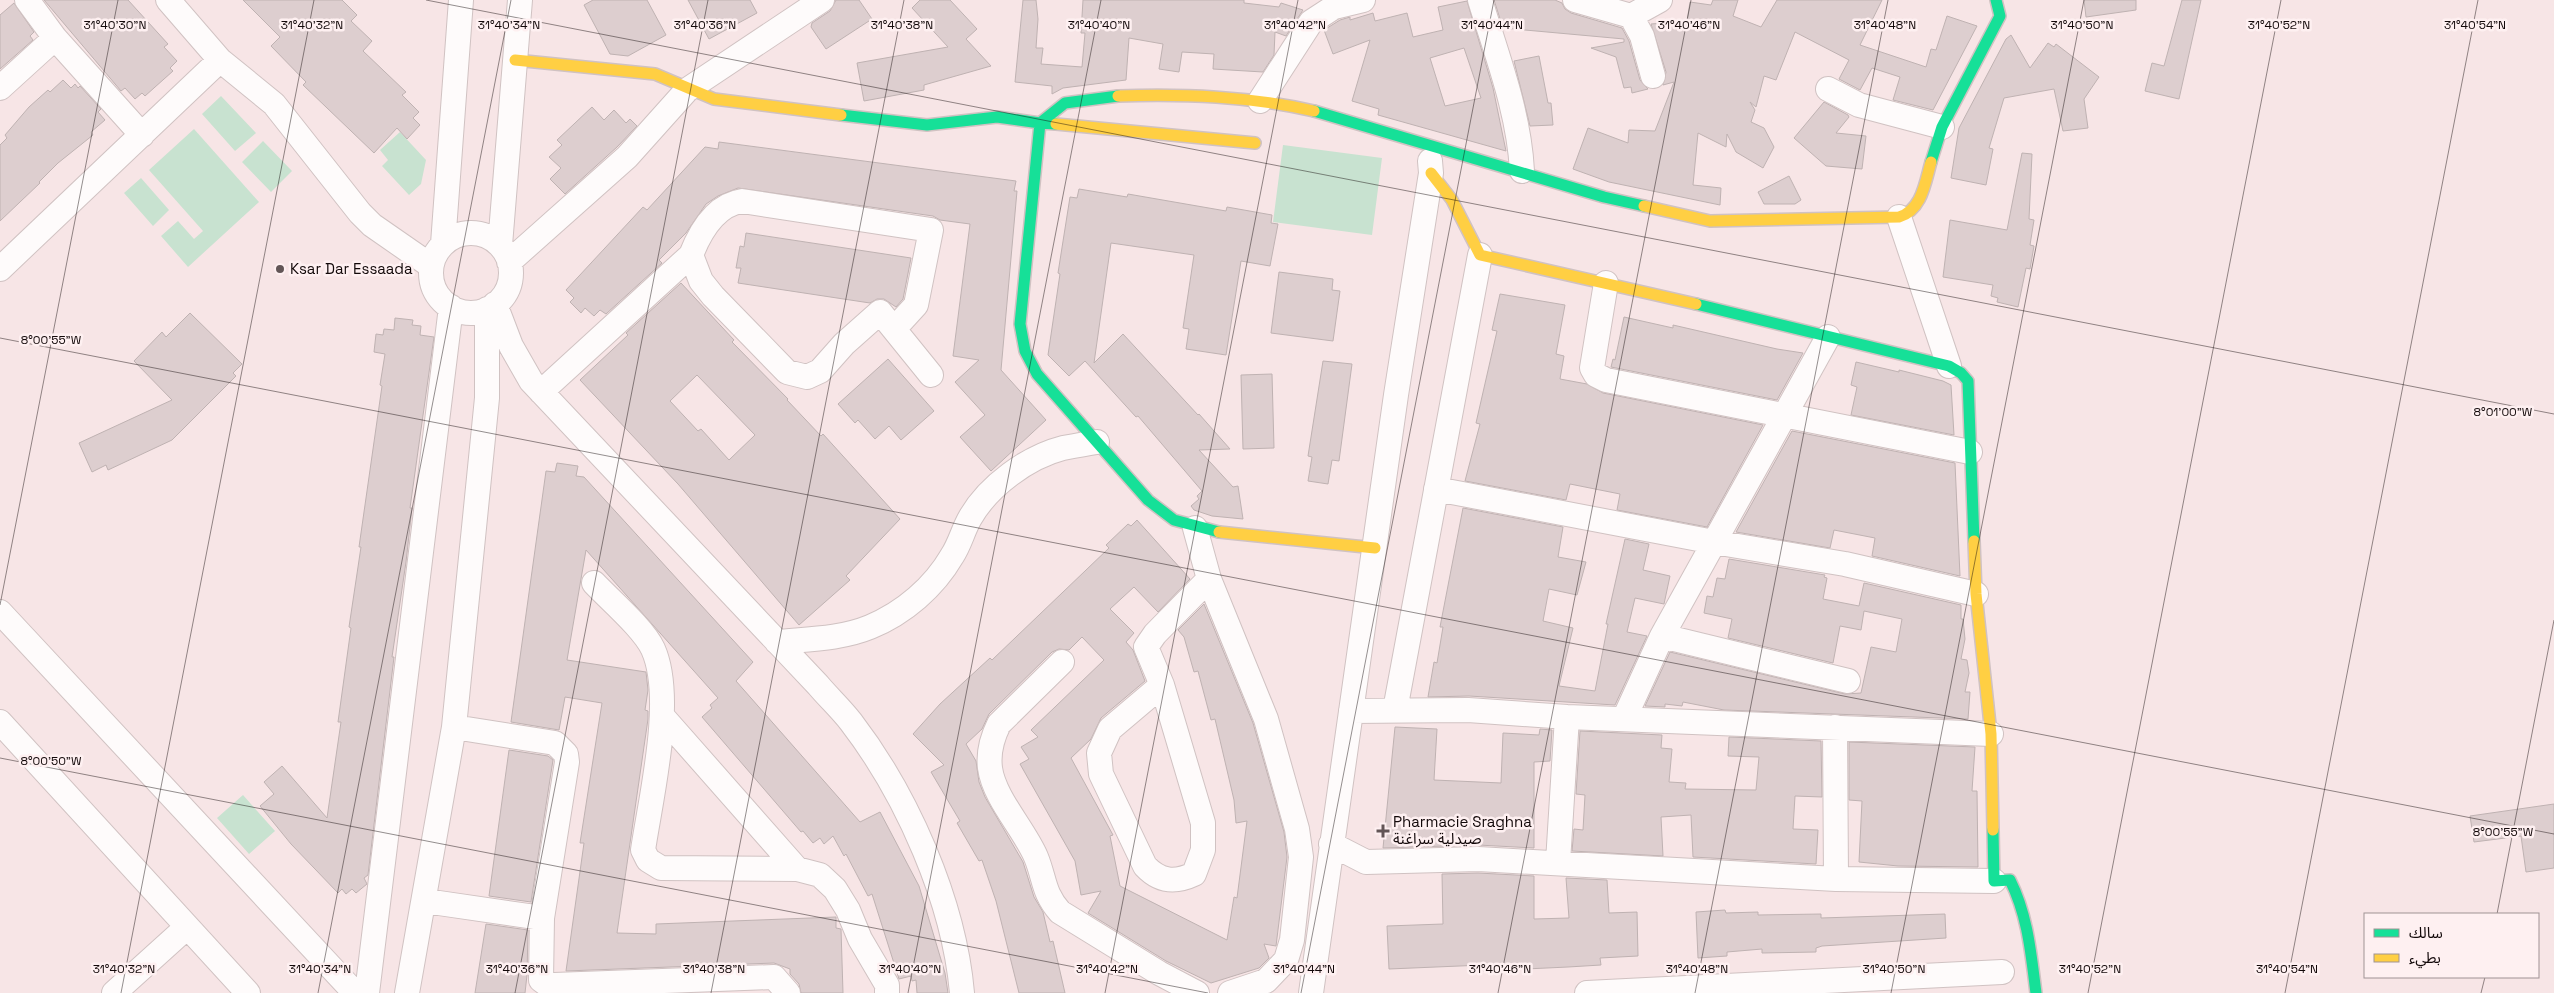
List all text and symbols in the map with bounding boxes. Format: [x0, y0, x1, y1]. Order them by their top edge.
text: 31°40'30"N [84, 17, 146, 33]
text: 31°40'32"N [281, 17, 343, 33]
text: 31°40'34"N [478, 17, 540, 33]
text: 31°40'36"N [674, 17, 736, 33]
text: 31°40'38"N [871, 17, 933, 33]
text: 31°40'40"N [1068, 17, 1130, 33]
text: 31°40'42"N [1264, 17, 1326, 33]
text: 31°40'44"N [1461, 17, 1523, 33]
text: 31°40'46"N [1658, 17, 1720, 33]
text: 31°40'48"N [1854, 17, 1916, 33]
text: 31°40'50"N [2051, 17, 2113, 33]
text: 31°40'52"N [2248, 17, 2310, 33]
text: 31°40'54"N [2444, 17, 2506, 33]
place label: Ksar Dar Essaada [290, 259, 413, 278]
marker: Ksar Dar Essaada [274, 263, 286, 275]
text: 8°00'55"W [21, 332, 82, 348]
text: 8°01'00"W [2474, 404, 2533, 420]
text: 8°00'50"W [21, 753, 82, 769]
place label: Pharmacie Sraghna صيدلية سراغنة [1393, 812, 1532, 848]
text: 8°00'55"W [2473, 824, 2534, 840]
marker: Pharmacie Sraghna صيدلية سراغنة [1377, 825, 1389, 837]
legend [2364, 913, 2539, 978]
text: سالك [2409, 923, 2443, 942]
text: بطيء [2409, 948, 2441, 969]
text: 31°40'32"N [93, 961, 155, 977]
text: 31°40'34"N [289, 961, 351, 977]
text: 31°40'36"N [486, 961, 548, 977]
text: 31°40'38"N [683, 961, 745, 977]
text: 31°40'40"N [879, 961, 941, 977]
text: 31°40'42"N [1076, 961, 1138, 977]
text: 31°40'44"N [1273, 961, 1335, 977]
text: 31°40'46"N [1469, 961, 1531, 977]
text: 31°40'48"N [1666, 961, 1728, 977]
text: 31°40'50"N [1863, 961, 1925, 977]
text: 31°40'52"N [2059, 961, 2121, 977]
text: 31°40'54"N [2256, 961, 2318, 977]

